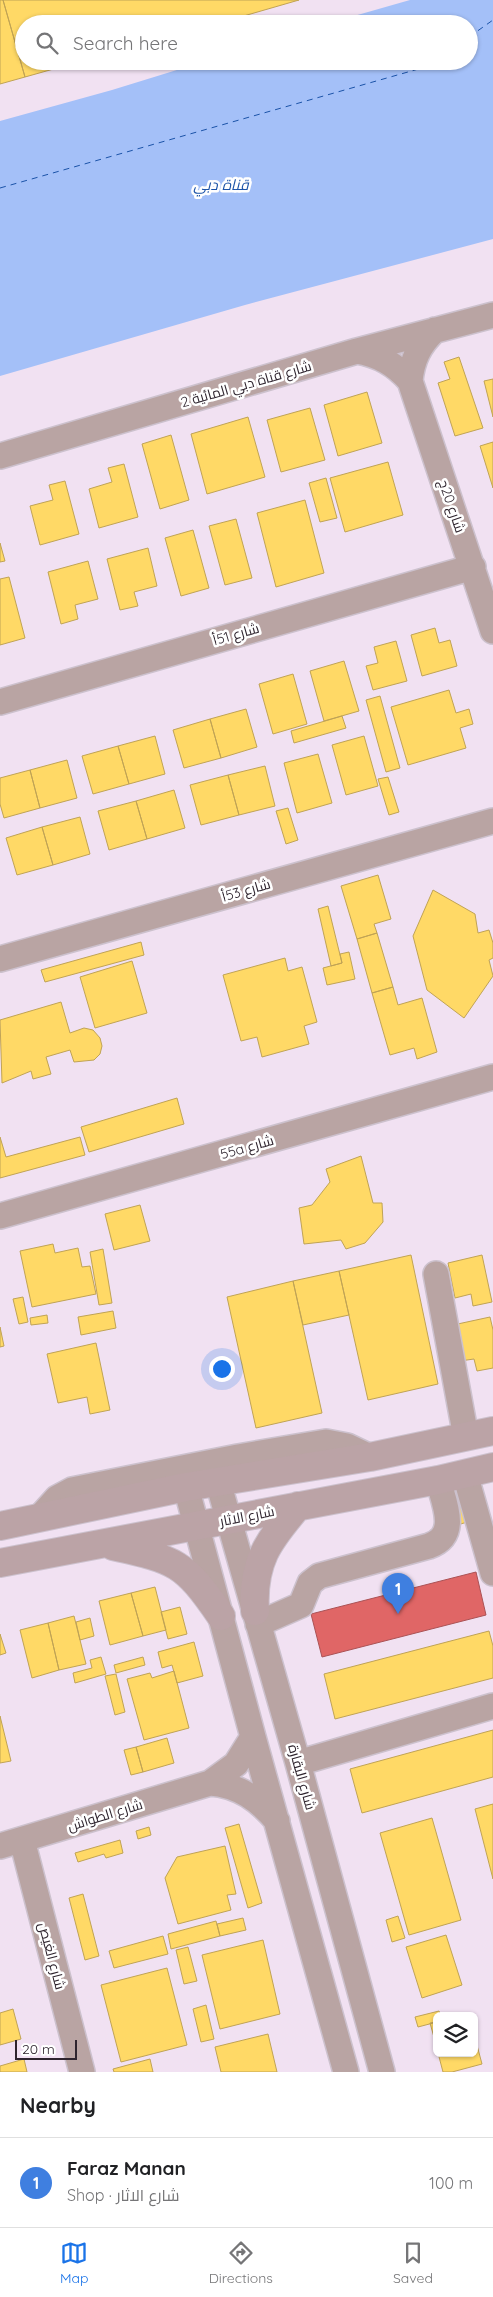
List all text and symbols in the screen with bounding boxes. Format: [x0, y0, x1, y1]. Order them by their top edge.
search box [15, 15, 478, 70]
icon: search [33, 29, 61, 57]
text: Search here [73, 31, 178, 55]
water label: قناة دبي [193, 175, 250, 197]
street label: شارع قناة دبي المائية 2 [179, 357, 314, 414]
street label: شارع 20ج [435, 477, 469, 535]
street label: شارع 51أ [211, 619, 261, 649]
street label: شارع 53أ [220, 874, 272, 906]
street label: 55a شارع [218, 1131, 276, 1163]
your location [209, 1356, 235, 1382]
street label: شارع الاثار [217, 1502, 276, 1530]
pin: 1 [382, 1573, 414, 1614]
street label: شارع البقارة [284, 1742, 320, 1812]
street label: شارع الطواش [65, 1795, 145, 1835]
street label: شارع الغيص [34, 1920, 70, 1992]
map controls [433, 2012, 478, 2057]
button: layers [433, 2012, 478, 2057]
scale bar [15, 2037, 78, 2060]
text: 20 m [22, 2040, 55, 2058]
text: Nearby [20, 2092, 96, 2118]
text: Faraz Manan [67, 2156, 186, 2180]
text: 1 [33, 2173, 39, 2193]
text: 100 m [429, 2173, 473, 2193]
text: Shop · شارع الاثار [67, 2185, 179, 2205]
tab: Map [60, 2239, 89, 2287]
tab: Directions [209, 2239, 273, 2287]
tab: Saved [393, 2239, 433, 2287]

